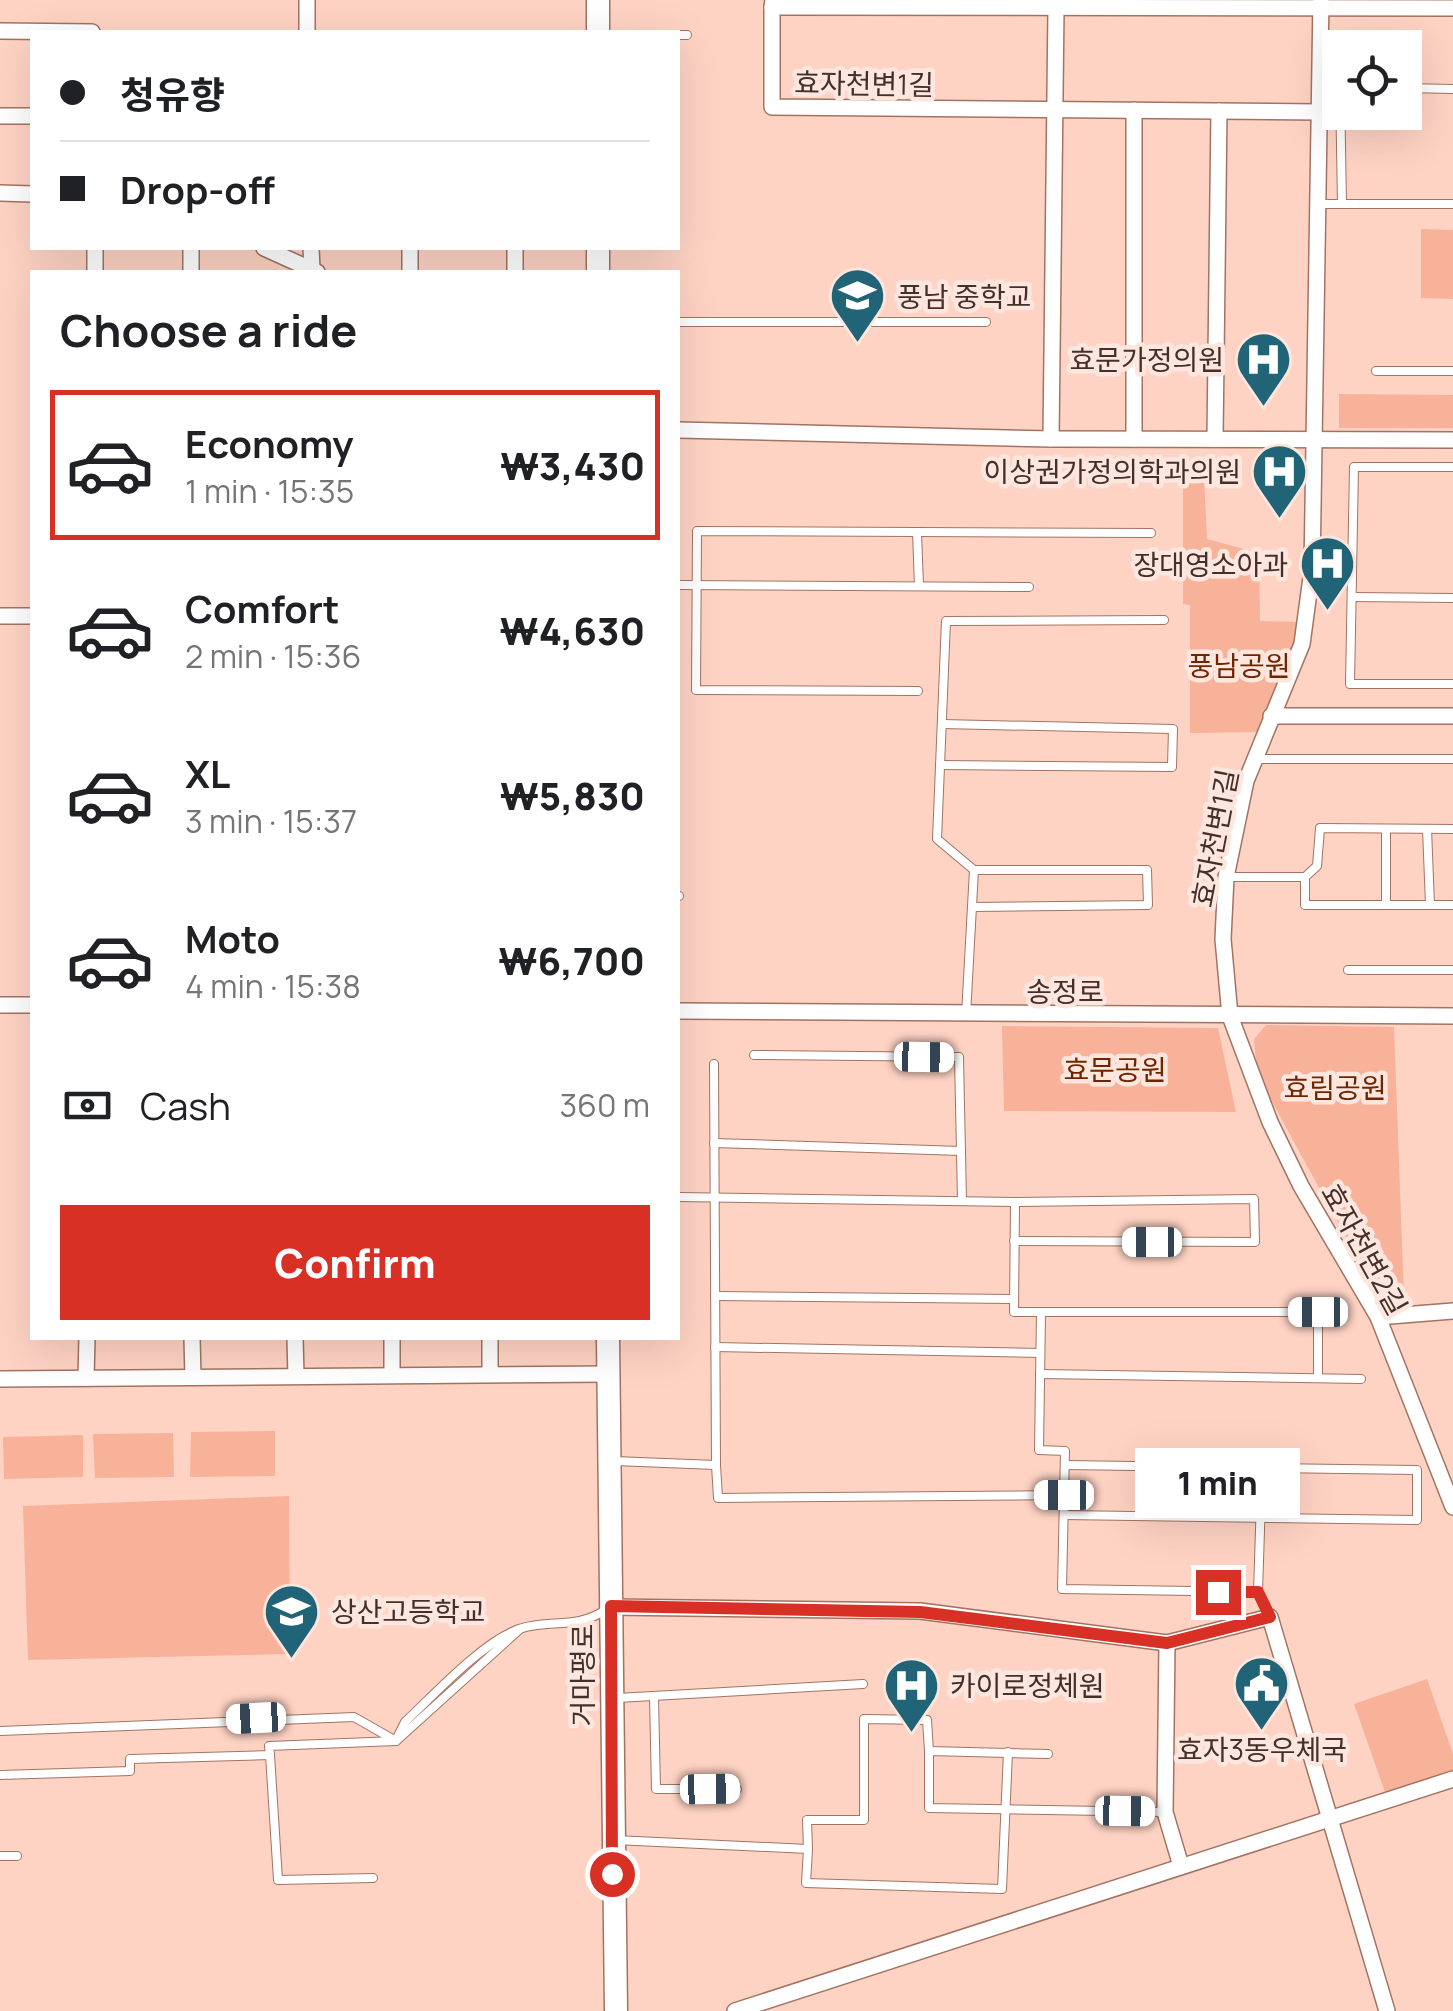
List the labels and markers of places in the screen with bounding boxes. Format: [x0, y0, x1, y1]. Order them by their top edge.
school or university icon: 풍남 중학교 [828, 266, 888, 345]
place label: 풍남 중학교 [897, 277, 1031, 315]
hospital icon: 효문가정의원 [1233, 329, 1293, 408]
place label: 효문가정의원 [1069, 340, 1224, 378]
hospital icon: 이상권가정의학과의원 [1250, 441, 1310, 520]
place label: 이상권가정의학과의원 [983, 452, 1241, 490]
hospital icon: 장대영소아과 [1297, 534, 1357, 613]
place label: 장대영소아과 [1133, 545, 1288, 583]
school or university icon: 상산고등학교 [262, 1581, 322, 1660]
place label: 상산고등학교 [331, 1592, 486, 1630]
public building icon: 효자3동우체국 [1232, 1653, 1292, 1732]
hospital icon: 카이로정체원 [881, 1655, 941, 1734]
place label: 카이로정체원 [950, 1666, 1105, 1704]
place label: 효자3동우체국 [1177, 1730, 1347, 1768]

